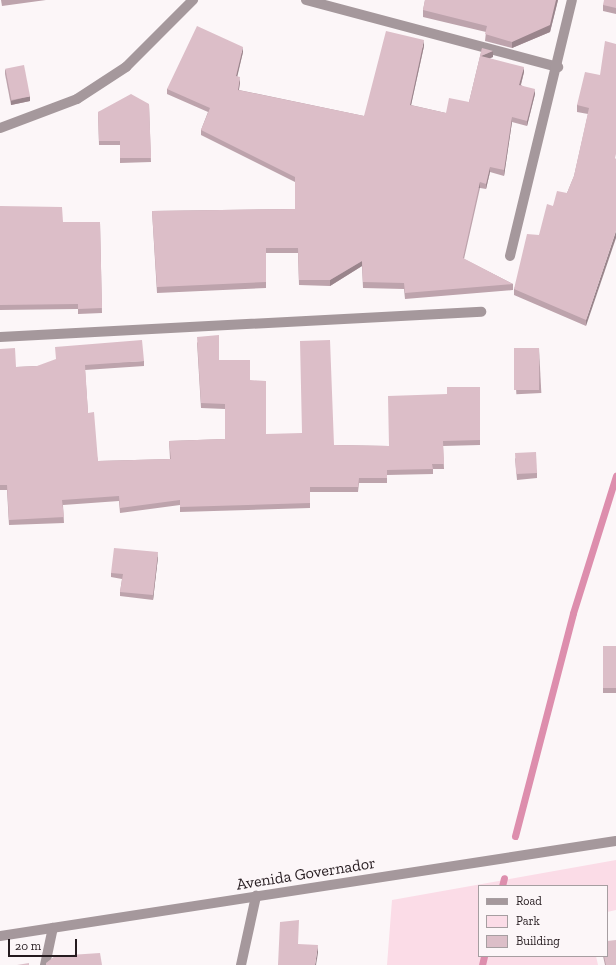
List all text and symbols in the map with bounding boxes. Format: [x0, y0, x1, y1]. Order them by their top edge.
street label: Avenida Governador [235, 854, 377, 894]
legend [478, 885, 608, 957]
text: Road [516, 894, 542, 908]
text: Park [516, 914, 540, 928]
scale bar [10, 931, 79, 957]
text: Building [516, 934, 560, 948]
text: 20 m [15, 939, 41, 953]

